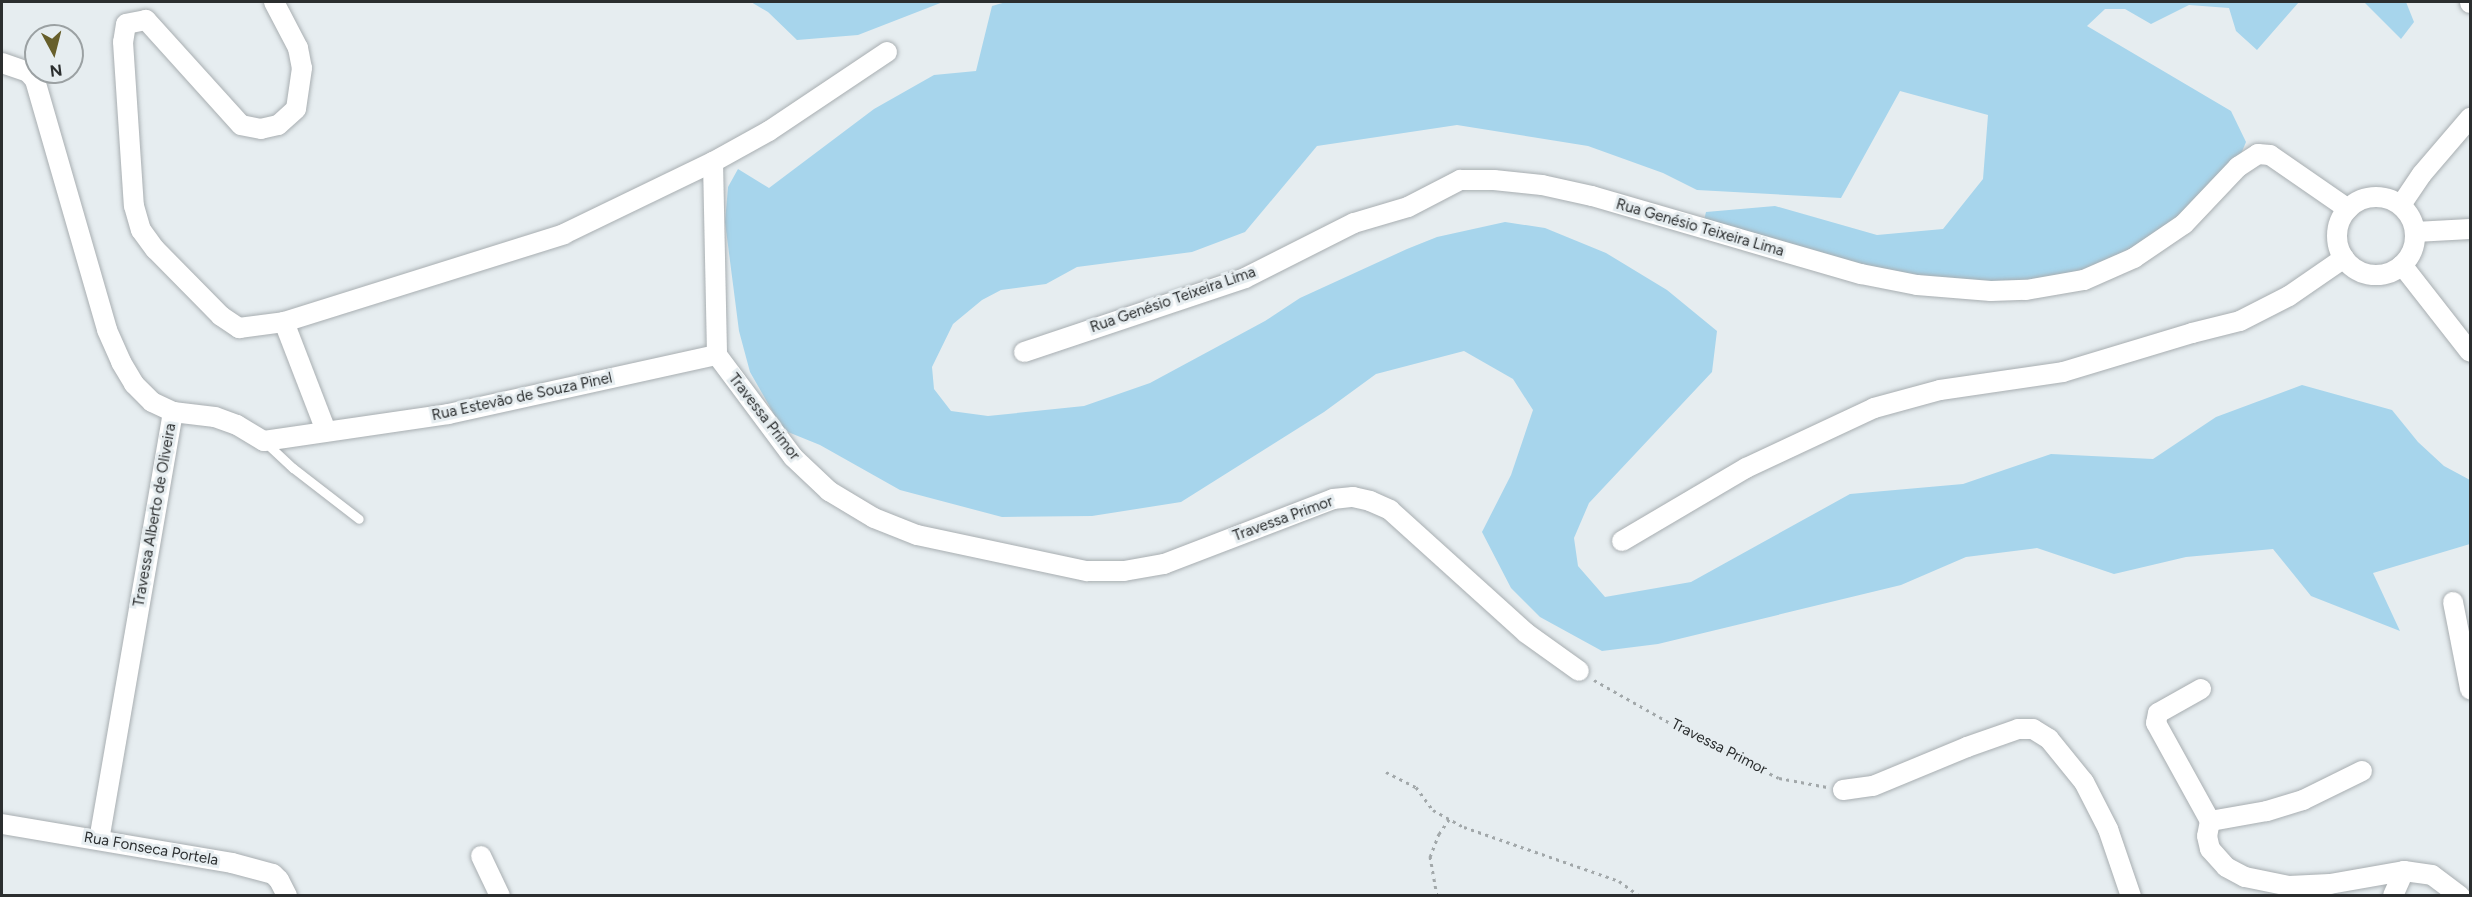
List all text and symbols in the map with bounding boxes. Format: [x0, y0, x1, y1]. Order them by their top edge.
north arrow [24, 24, 84, 84]
text: N [49, 60, 63, 81]
street label: Rua Genésio Teixeira Lima [1614, 195, 1786, 261]
street label: Rua Genésio Teixeira Lima [1088, 263, 1258, 337]
street label: Rua Estevão de Souza Pinel [430, 369, 614, 425]
street label: Travessa Primor [725, 370, 803, 464]
street label: Travessa Alberto de Oliveira [130, 422, 180, 608]
street label: Travessa Primor [1231, 493, 1335, 545]
street label: Travessa Primor [1668, 715, 1770, 779]
street label: Rua Fonseca Portela [82, 828, 220, 870]

